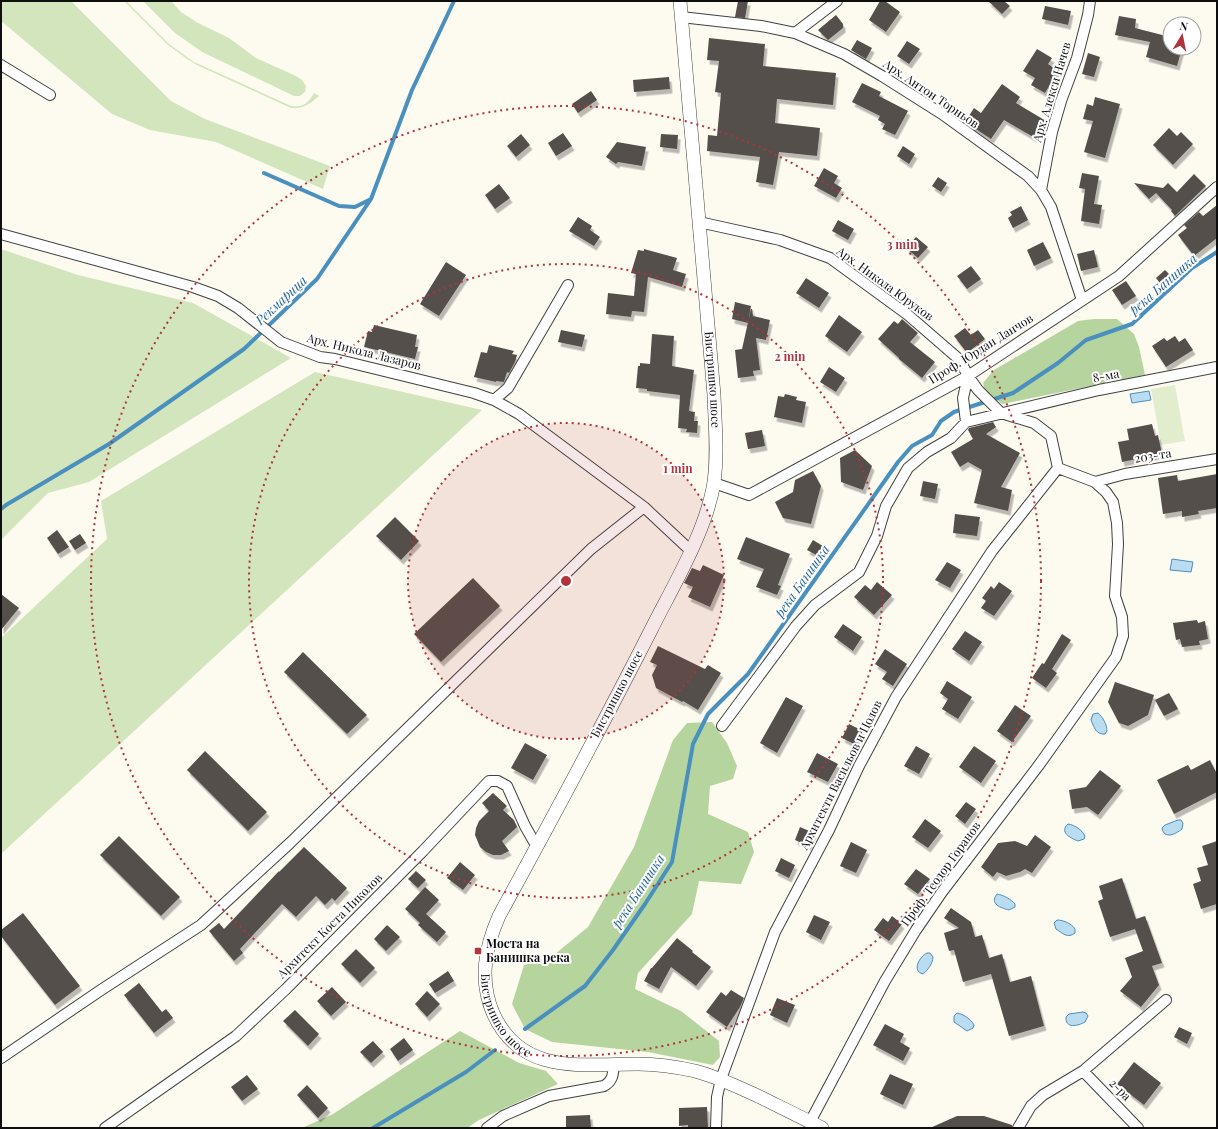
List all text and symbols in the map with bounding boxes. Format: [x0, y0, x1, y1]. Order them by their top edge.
north arrow [1162, 16, 1202, 56]
text: N [1179, 18, 1189, 34]
street label: Арх. Алекси Начев [1028, 39, 1074, 145]
street label: Арх. Антон Торньов [880, 55, 983, 131]
text: 3 min [887, 236, 918, 252]
street label: Арх. Никола Юруков [833, 242, 938, 324]
water label: река Банишка [1124, 249, 1200, 318]
water label: Рекмарица [251, 271, 310, 329]
street label: Проф. Юрдан Данчов [925, 309, 1036, 387]
street label: Арх. Никола Лазаров [304, 329, 423, 373]
street label: Бистришко шосе [702, 331, 724, 428]
text: 2 min [775, 348, 806, 364]
street label: 8-ма [1091, 365, 1120, 385]
street label: 203-та [1133, 444, 1172, 466]
text: 1 min [663, 460, 693, 476]
water label: река Банишка [770, 541, 833, 621]
centre of rings [559, 574, 573, 588]
street label: Бистришко шосе [586, 647, 646, 740]
street label: Архитекти Васильов и Цолов [795, 697, 885, 853]
street label: Проф. Теодор Горанов [897, 818, 984, 929]
water label: река Банишка [607, 850, 668, 932]
street label: Архитект Коста Николов [273, 869, 386, 982]
place label: Моста на Банишка река [486, 935, 571, 965]
marker: Моста на Банишка река [473, 946, 483, 956]
street label: Бистришко шосе [478, 973, 534, 1060]
street label: 2-ра [1106, 1075, 1135, 1104]

